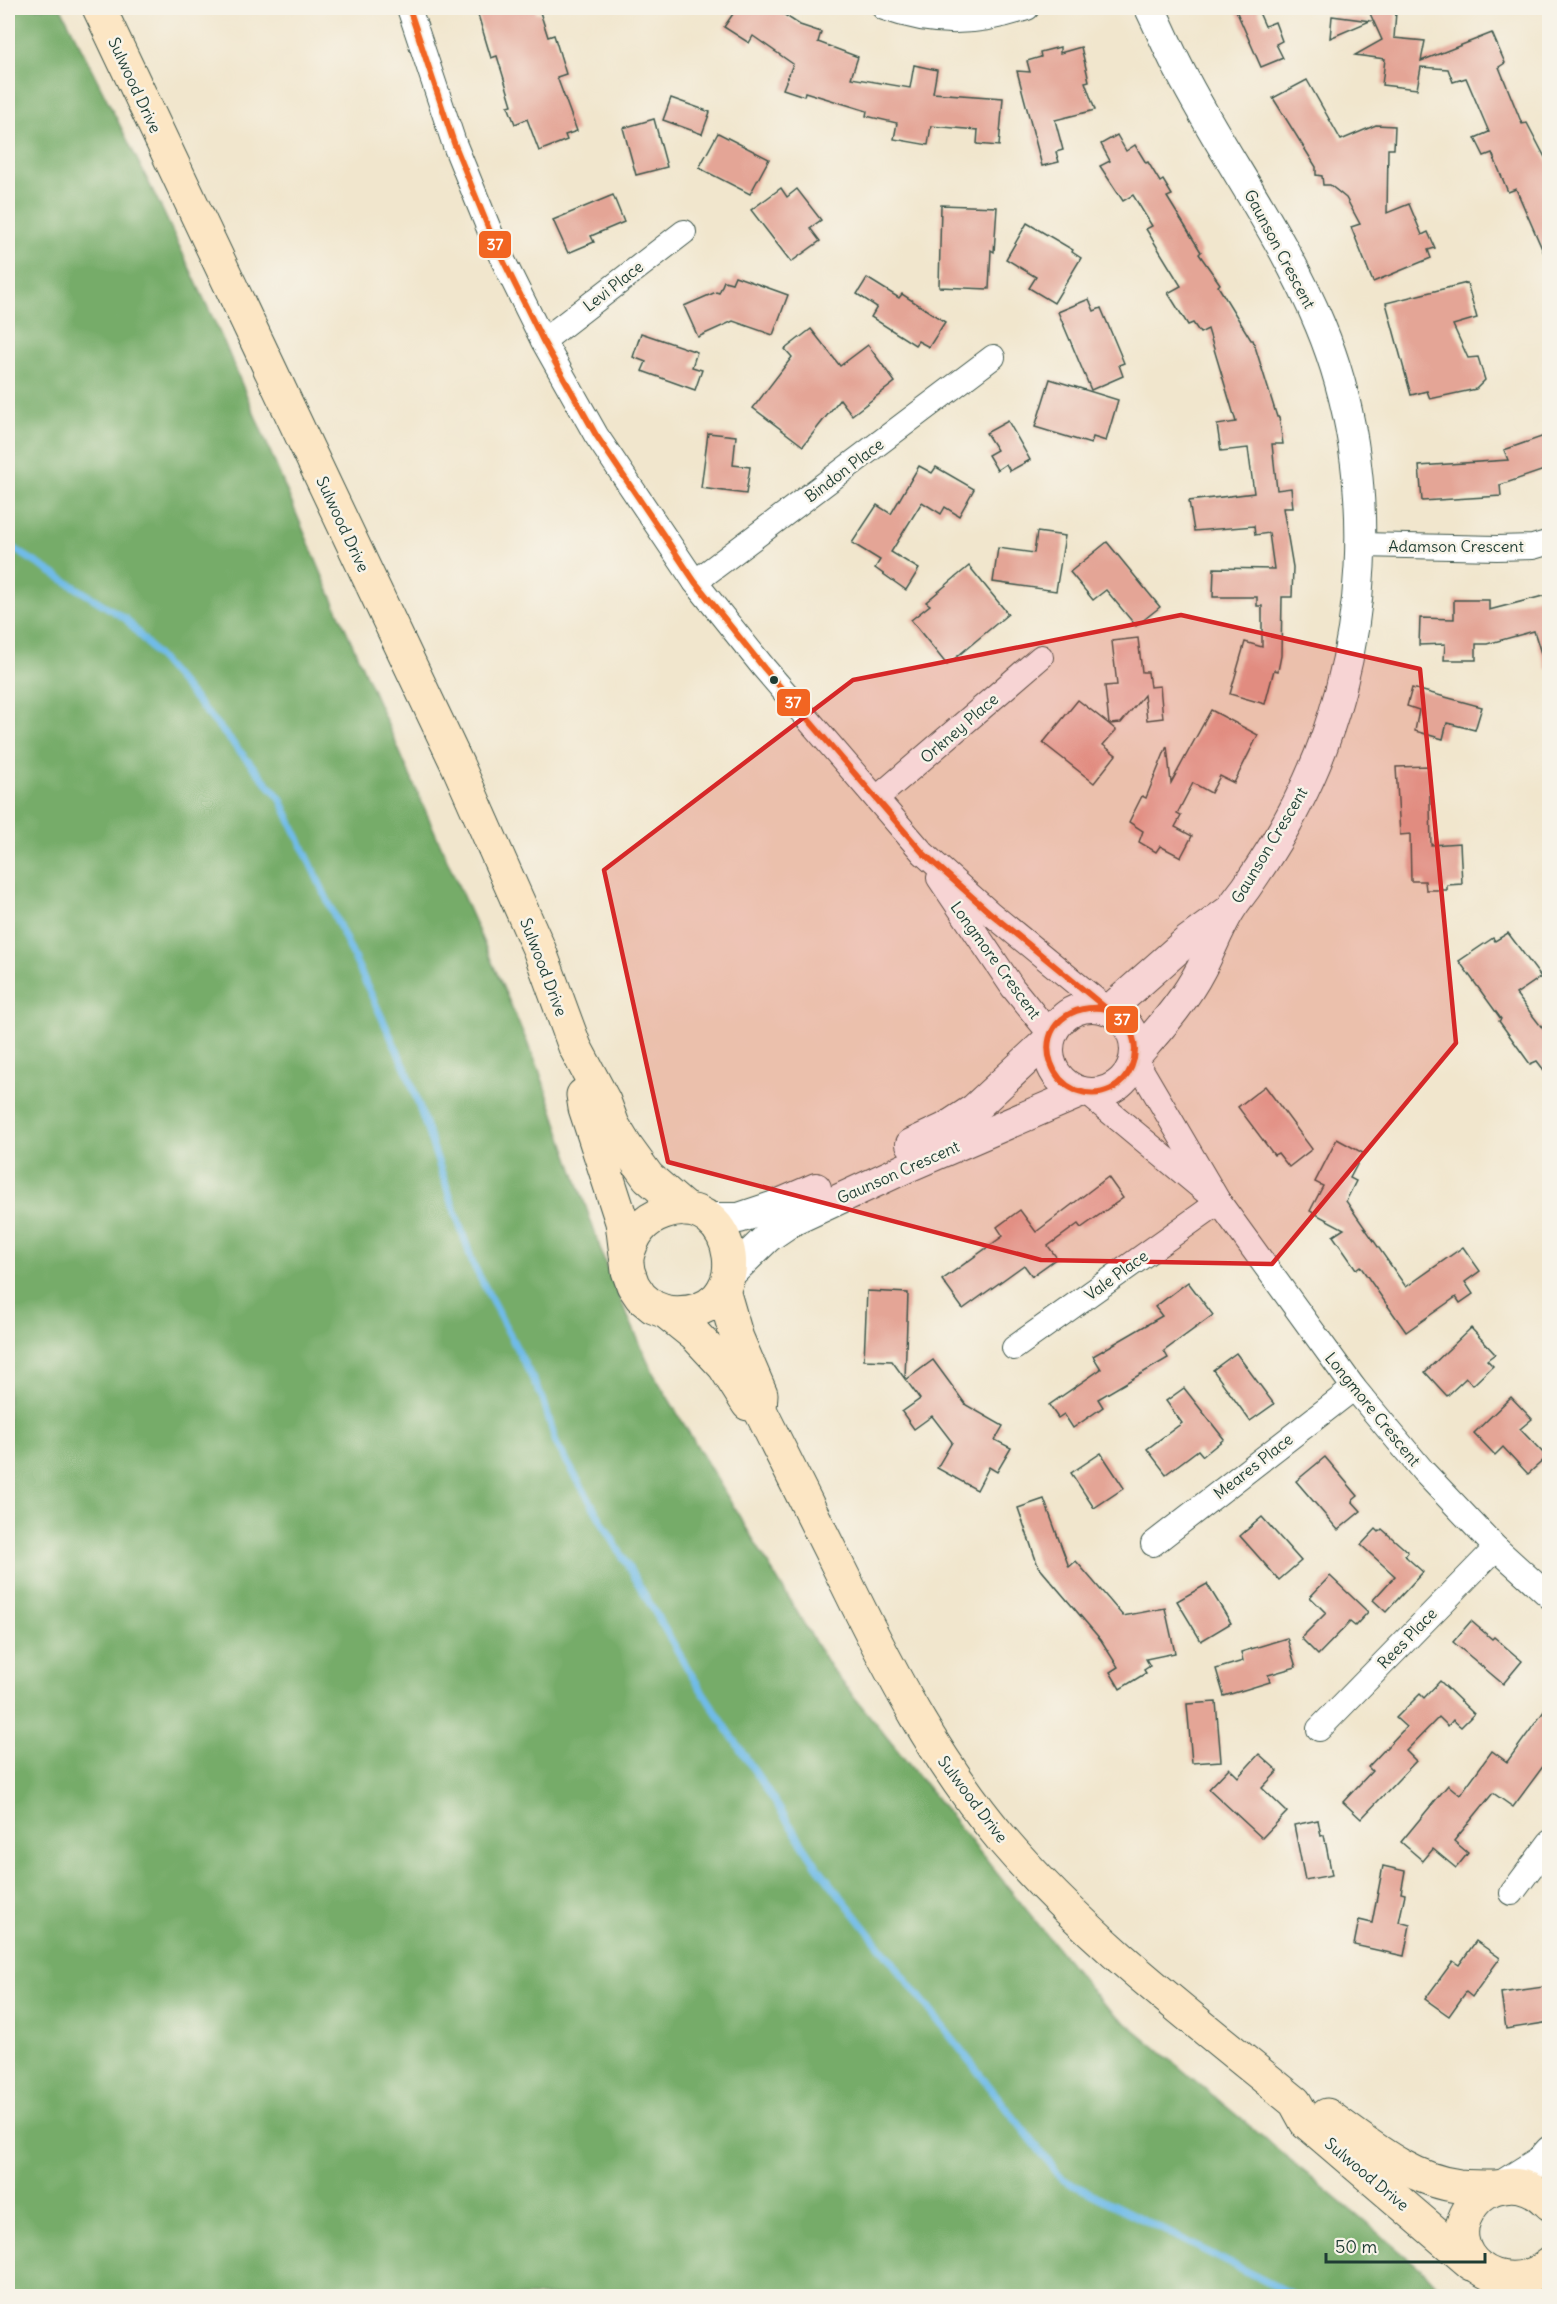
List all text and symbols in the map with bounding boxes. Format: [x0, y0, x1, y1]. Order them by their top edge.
street label: Sulwood Drive [104, 34, 166, 136]
street label: Gaunson Crescent [1240, 186, 1320, 312]
line badge: 37 [478, 230, 512, 259]
text: 37 [487, 234, 504, 254]
street label: Levi Place [579, 256, 647, 316]
street label: Bindon Place [801, 434, 887, 506]
street label: Sulwood Drive [312, 473, 374, 575]
street label: Adamson Crescent [1388, 536, 1524, 556]
unlabelled marker [768, 674, 780, 686]
line badge: 37 [776, 688, 811, 717]
street label: Orkney Place [916, 689, 1002, 767]
text: 37 [785, 692, 802, 712]
street label: Gaunson Crescent [1226, 783, 1312, 907]
street label: Longmore Crescent [947, 897, 1046, 1023]
street label: Sulwood Drive [516, 915, 572, 1019]
line badge: 37 [1105, 1005, 1139, 1034]
text: 37 [1114, 1009, 1131, 1029]
street label: Gaunson Crescent [834, 1136, 963, 1208]
street label: Vale Place [1080, 1245, 1152, 1305]
street label: Longmore Crescent [1321, 1348, 1425, 1470]
street label: Meares Place [1209, 1429, 1297, 1503]
street label: Rees Place [1373, 1603, 1441, 1673]
street label: Sulwood Drive [934, 1752, 1012, 1846]
street label: Sulwood Drive [1321, 2133, 1413, 2215]
scale bar [1326, 2226, 1485, 2264]
text: 50 m [1335, 2235, 1377, 2258]

